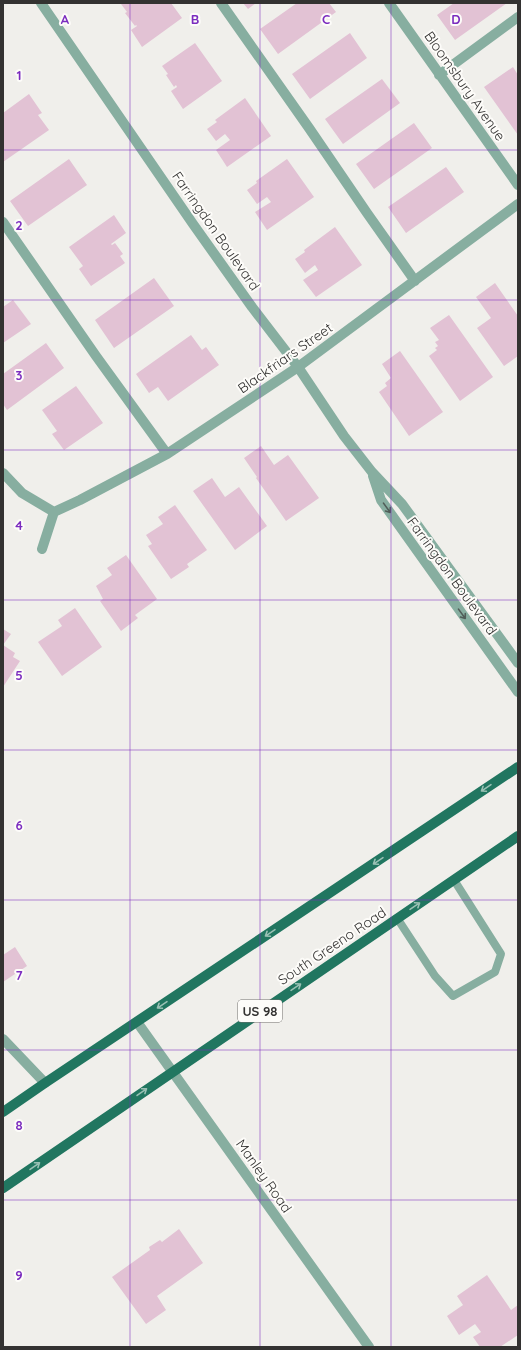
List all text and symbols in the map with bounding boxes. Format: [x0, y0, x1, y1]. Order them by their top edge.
text: A [61, 11, 70, 27]
text: B [191, 11, 199, 27]
text: C [322, 11, 330, 27]
text: D [451, 11, 461, 27]
street label: Bloomsbury Avenue [420, 28, 510, 144]
text: 1 [16, 67, 22, 83]
street label: Farringdon Boulevard [168, 168, 264, 294]
text: 2 [15, 217, 23, 233]
street label: Blackfriars Street [234, 319, 336, 397]
text: 3 [16, 367, 23, 383]
one-way arrow [383, 502, 391, 513]
street label: Farringdon Boulevard [403, 514, 501, 638]
text: 4 [15, 517, 23, 533]
one-way arrow [458, 608, 466, 619]
text: 5 [15, 667, 23, 683]
one-way arrow [480, 784, 491, 792]
text: 6 [15, 817, 23, 833]
one-way arrow [372, 857, 383, 865]
one-way arrow [409, 902, 420, 910]
street label: South Greeno Road [275, 903, 389, 989]
one-way arrow [264, 929, 275, 937]
text: 7 [15, 967, 23, 983]
one-way arrow [290, 983, 301, 991]
road number: US 98 [238, 1000, 282, 1022]
one-way arrow [156, 1001, 167, 1009]
one-way arrow [136, 1088, 147, 1096]
text: 8 [15, 1117, 23, 1133]
street label: Manley Road [232, 1136, 296, 1216]
one-way arrow [29, 1162, 40, 1170]
text: 9 [15, 1267, 23, 1283]

